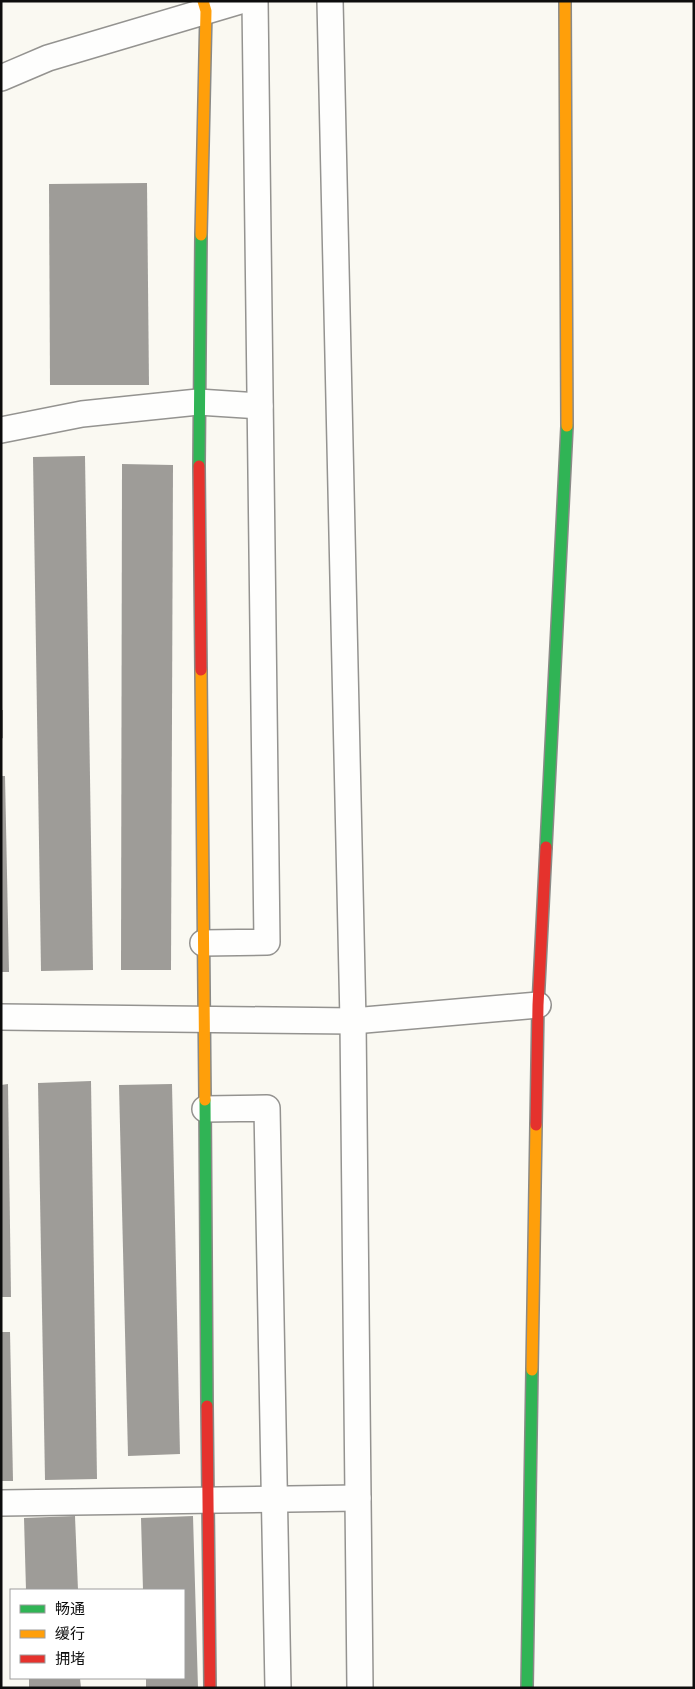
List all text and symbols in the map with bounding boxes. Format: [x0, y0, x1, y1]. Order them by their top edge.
legend [10, 1589, 185, 1679]
text: 畅通 [55, 1598, 85, 1618]
text: 缓行 [55, 1623, 85, 1643]
text: 拥堵 [55, 1648, 85, 1668]

